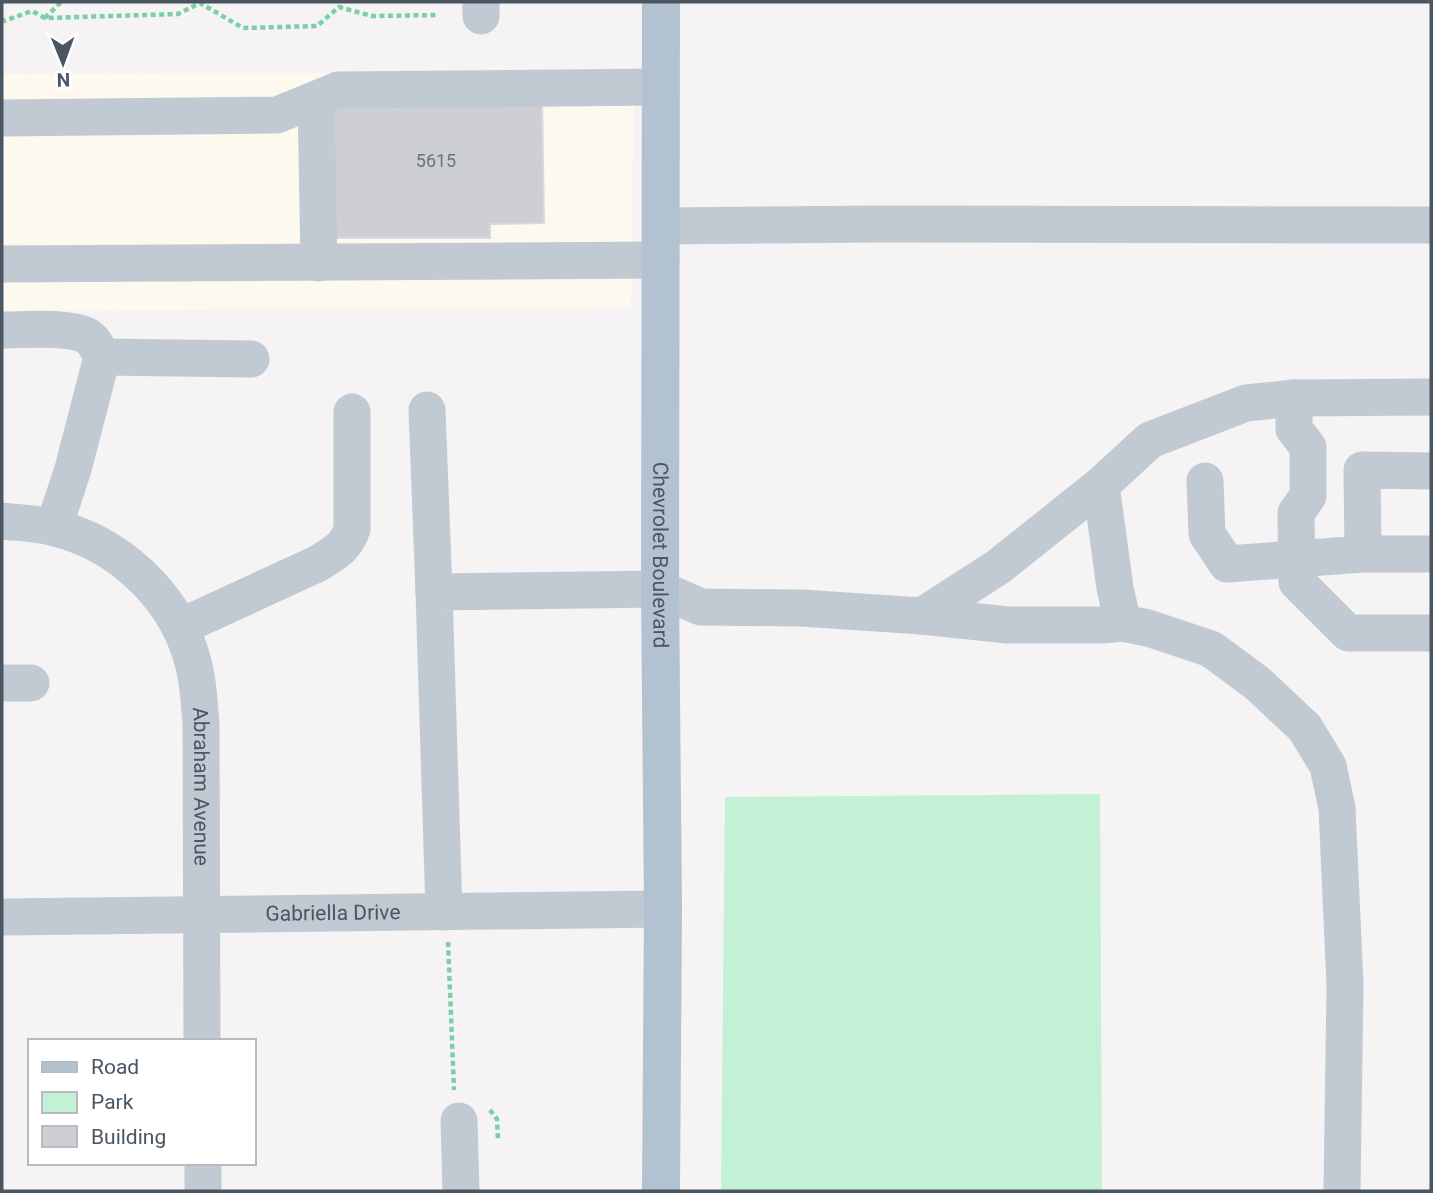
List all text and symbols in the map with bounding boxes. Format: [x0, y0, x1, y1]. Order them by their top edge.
north arrow [28, 28, 98, 98]
text: N [56, 68, 70, 91]
house number: 5615 [416, 150, 456, 171]
street label: Chevrolet Boulevard [648, 462, 673, 648]
street label: Abraham Avenue [188, 706, 213, 866]
street label: Gabriella Drive [265, 900, 401, 926]
legend [28, 1039, 256, 1165]
text: Road [91, 1055, 139, 1079]
text: Park [91, 1090, 134, 1114]
text: Building [91, 1125, 166, 1149]

